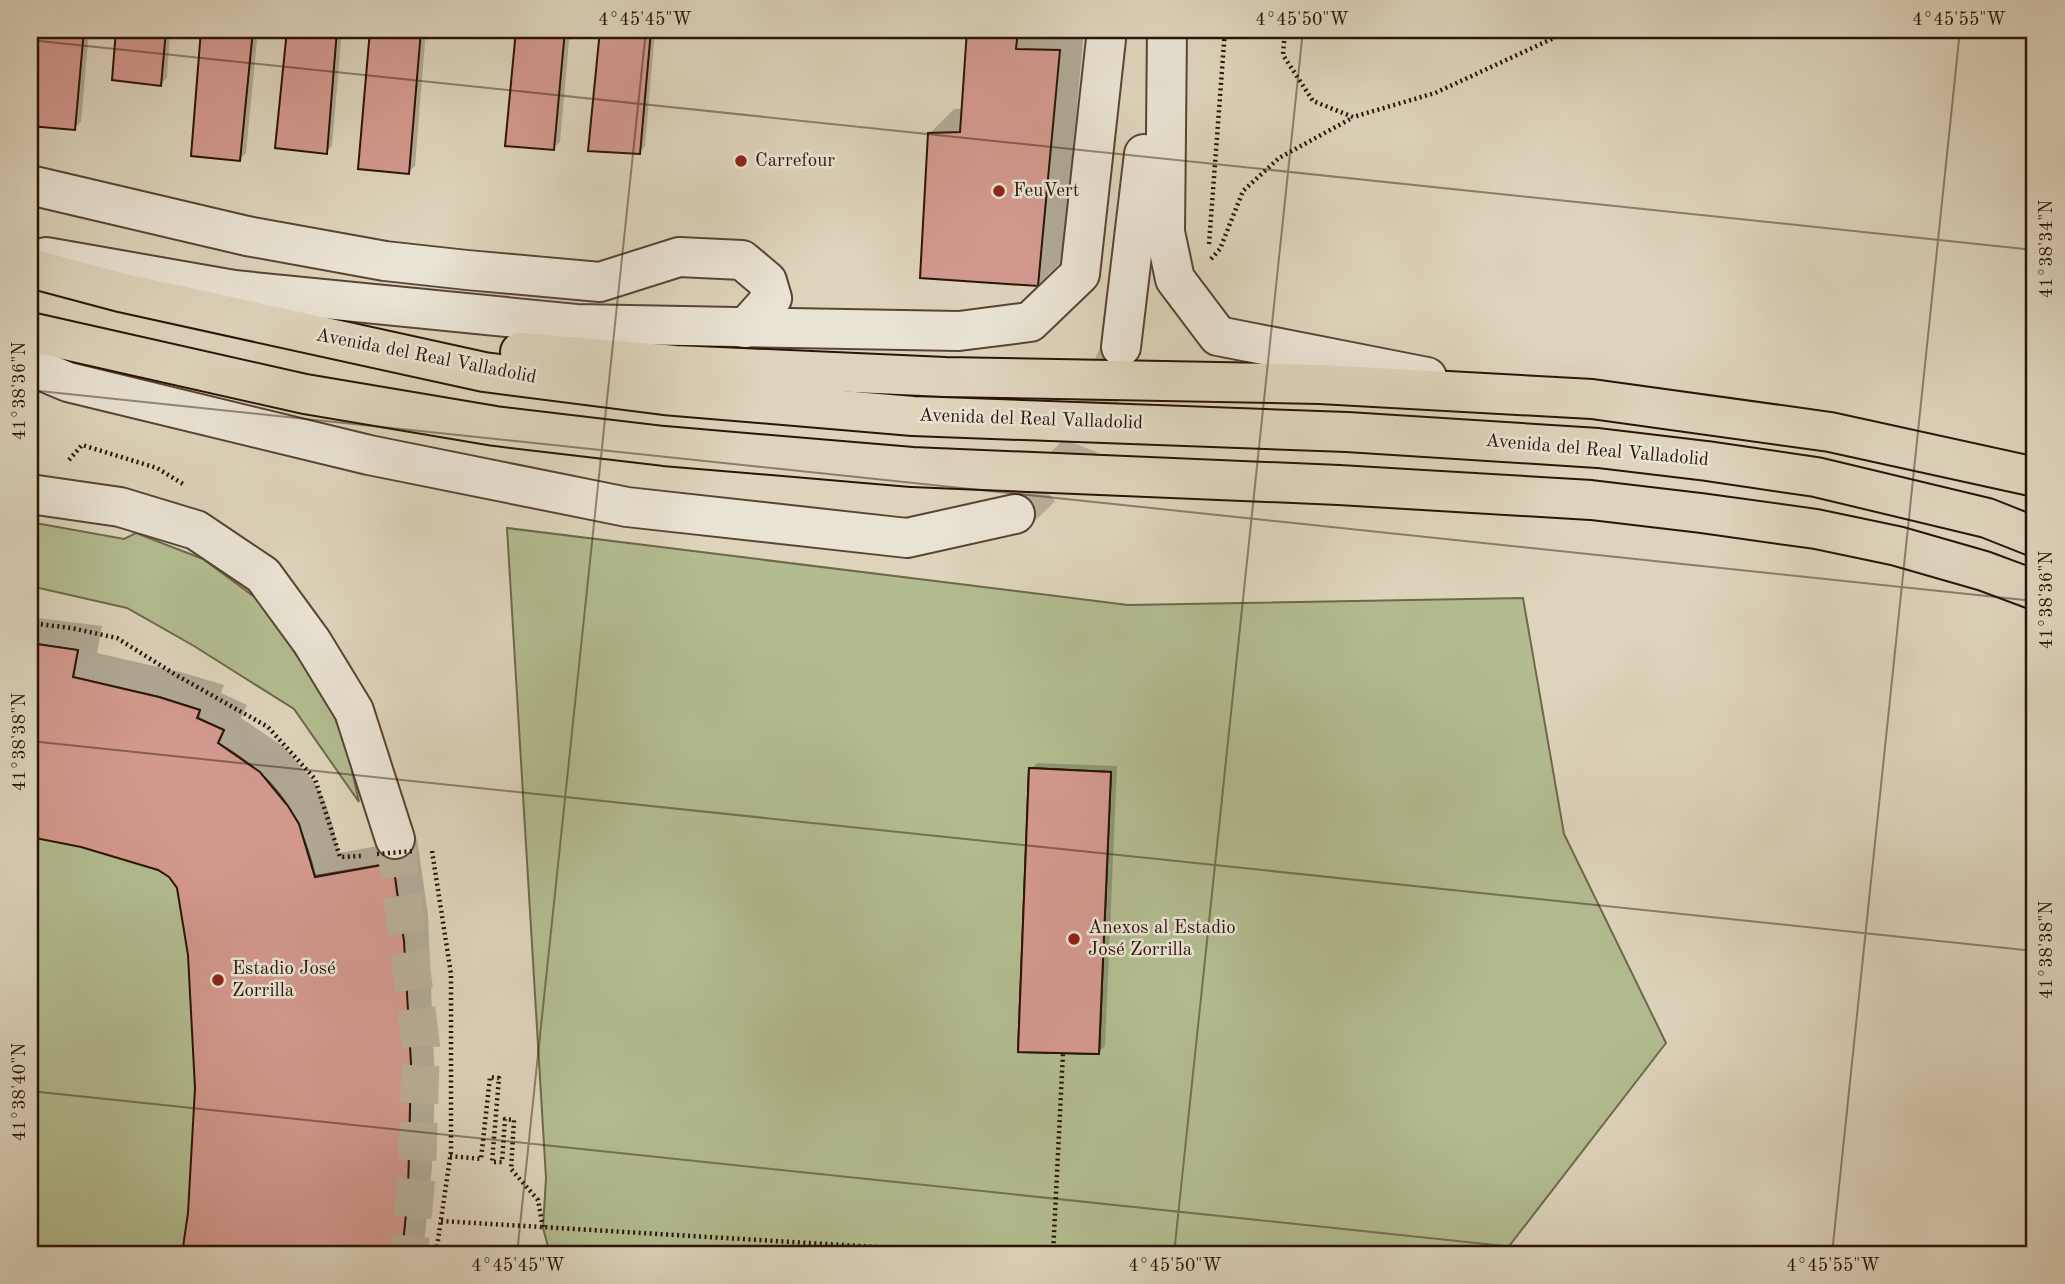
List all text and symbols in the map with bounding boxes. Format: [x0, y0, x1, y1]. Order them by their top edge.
text: 4°45'45"W [598, 11, 692, 29]
text: 4°45'50"W [1255, 11, 1349, 29]
text: 4°45'55"W [1912, 11, 2006, 29]
place label: Carrefour [755, 152, 835, 171]
marker: Carrefour [733, 153, 749, 169]
place label: FeuVert [1013, 182, 1079, 201]
marker: FeuVert [991, 183, 1007, 199]
text: 41°38'34"N [2038, 200, 2056, 298]
street label: Avenida del Real Valladolid [314, 326, 538, 388]
text: 41°38'36"N [11, 342, 29, 440]
street label: Avenida del Real Valladolid [919, 407, 1143, 433]
street label: Avenida del Real Valladolid [1484, 432, 1710, 470]
text: 41°38'36"N [2038, 551, 2056, 649]
text: 41°38'38"N [11, 693, 29, 791]
text: 41°38'38"N [2038, 901, 2056, 999]
place label: Anexos al Estadio José Zorrilla [1088, 919, 1236, 960]
marker: Anexos al Estadio José Zorrilla [1066, 931, 1082, 947]
place label: Estadio José Zorrilla [232, 960, 336, 1001]
marker: Estadio José Zorrilla [210, 972, 226, 988]
text: 41°38'40"N [11, 1043, 29, 1141]
text: 4°45'45"W [471, 1257, 565, 1275]
text: 4°45'50"W [1128, 1257, 1222, 1275]
text: 4°45'55"W [1786, 1257, 1880, 1275]

